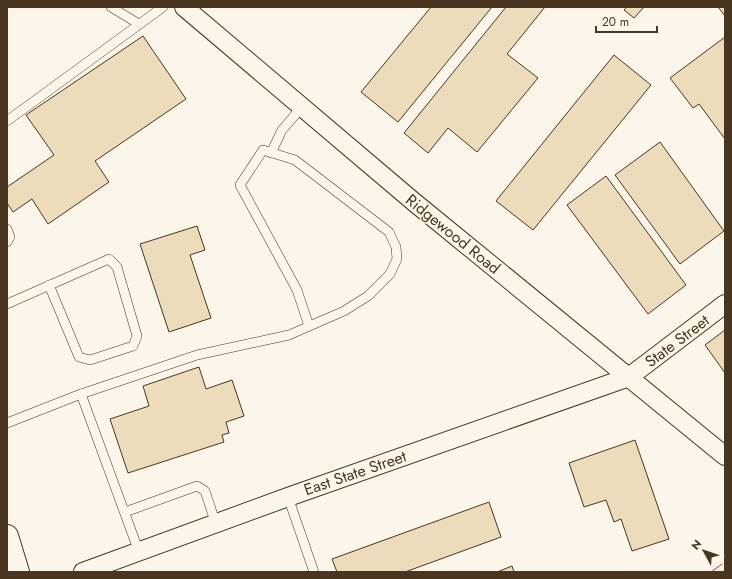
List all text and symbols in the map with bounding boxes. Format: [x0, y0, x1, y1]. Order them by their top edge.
scale bar [596, 8, 657, 34]
text: 20 m [602, 13, 629, 31]
street label: Ridgewood Road [401, 189, 505, 279]
street label: State Street [640, 309, 714, 373]
street label: East State Street [301, 445, 409, 501]
north arrow [684, 531, 724, 571]
text: N [687, 536, 705, 553]

